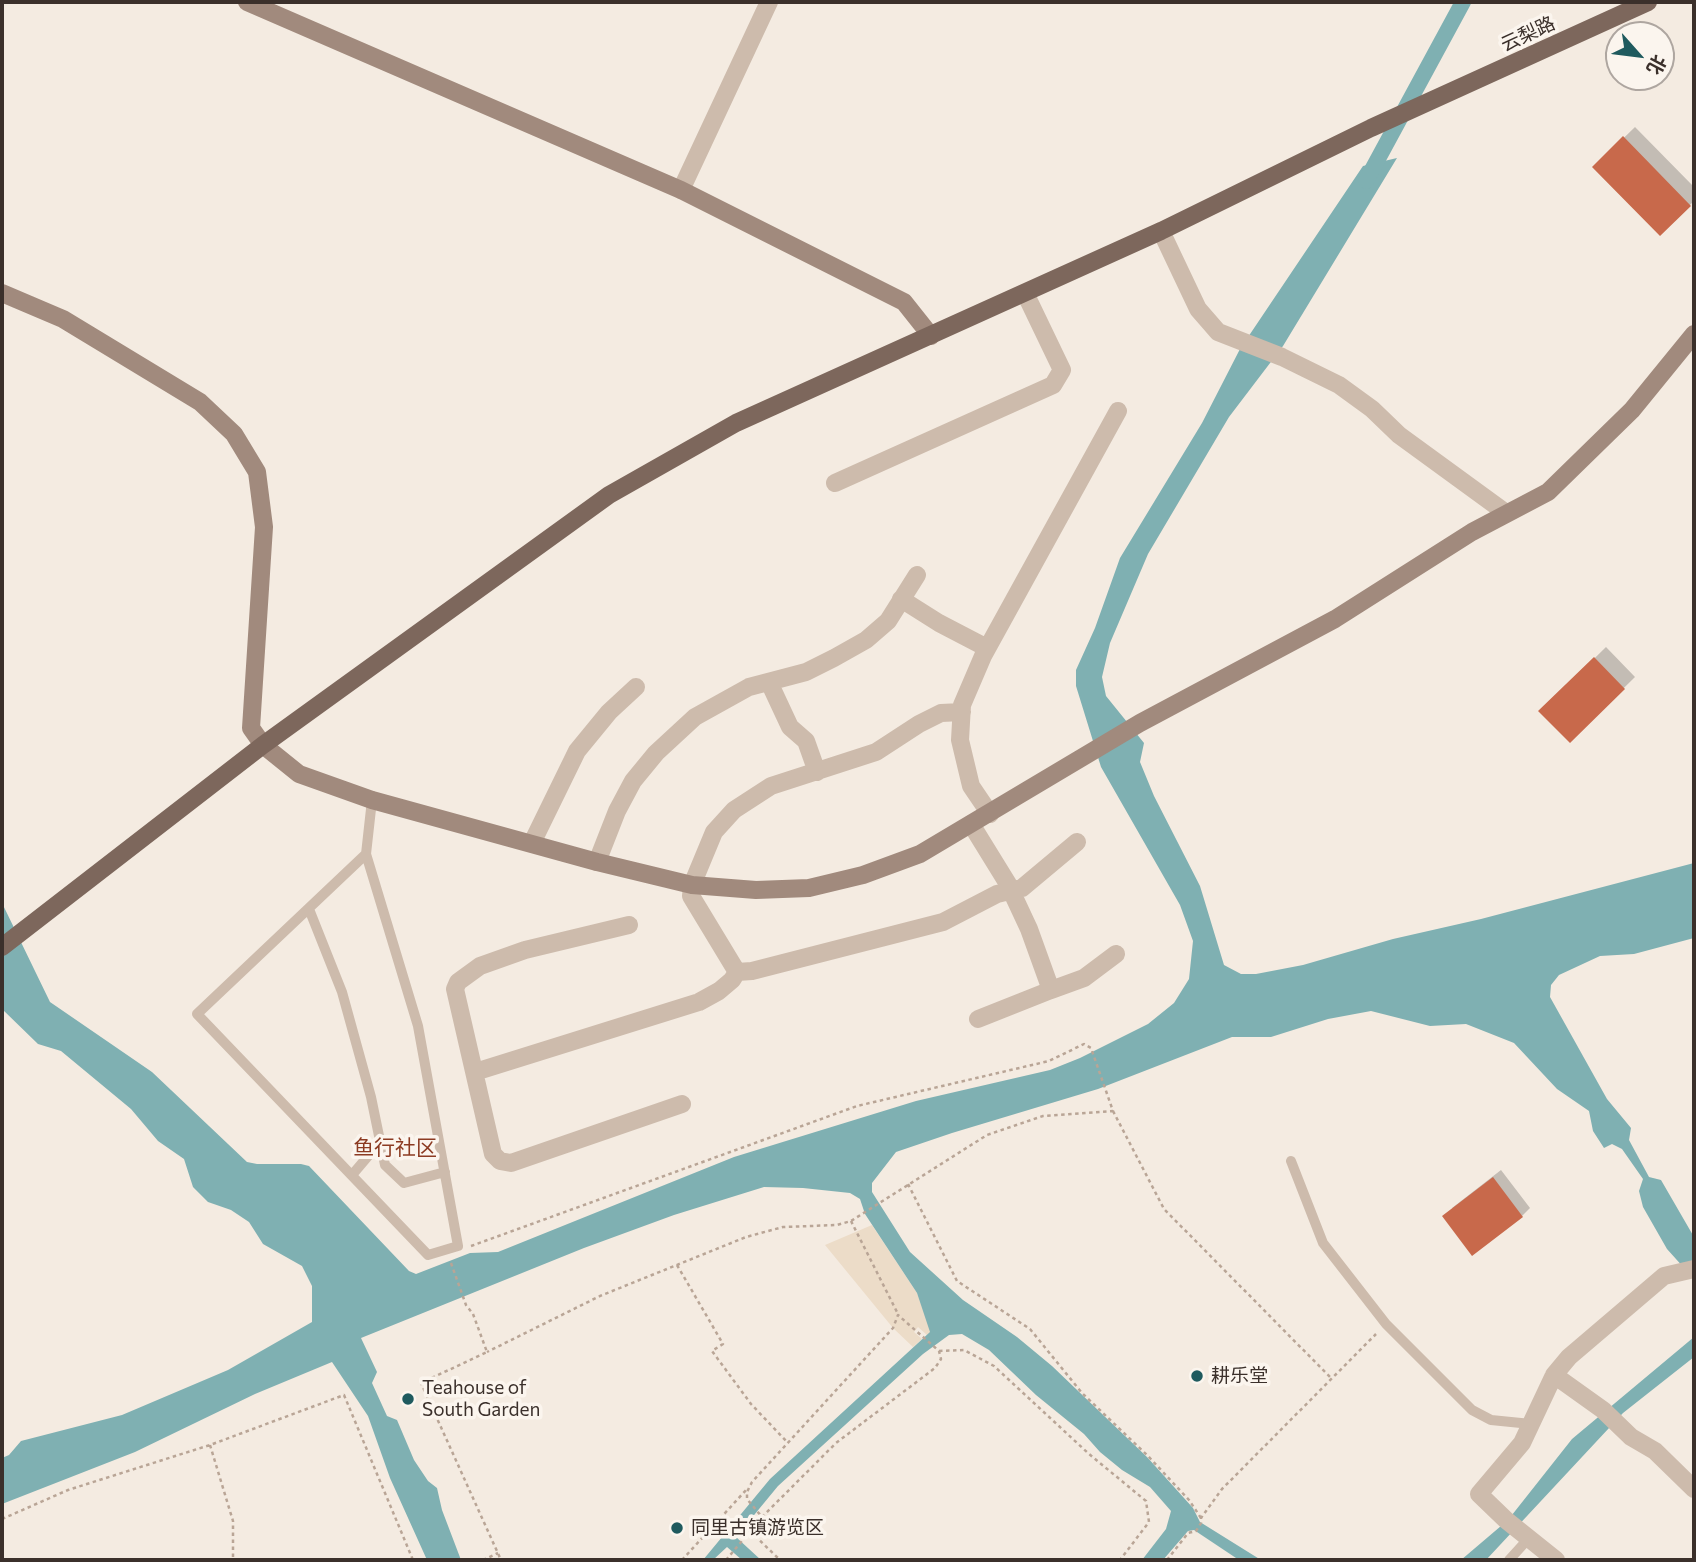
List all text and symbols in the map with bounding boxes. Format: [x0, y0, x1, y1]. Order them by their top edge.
street label: 云梨路 [1497, 12, 1559, 56]
north arrow [1605, 21, 1675, 91]
text: 北 [1643, 51, 1672, 79]
district label: 鱼行社区 [353, 1135, 437, 1161]
place label: 耕乐堂 [1211, 1365, 1268, 1387]
marker: 耕乐堂 [1189, 1368, 1205, 1384]
place label: Teahouse of South Garden [422, 1377, 540, 1421]
marker: Teahouse of South Garden [400, 1391, 416, 1407]
place label: 同里古镇游览区 [691, 1517, 824, 1539]
marker: 同里古镇游览区 [669, 1520, 685, 1536]

